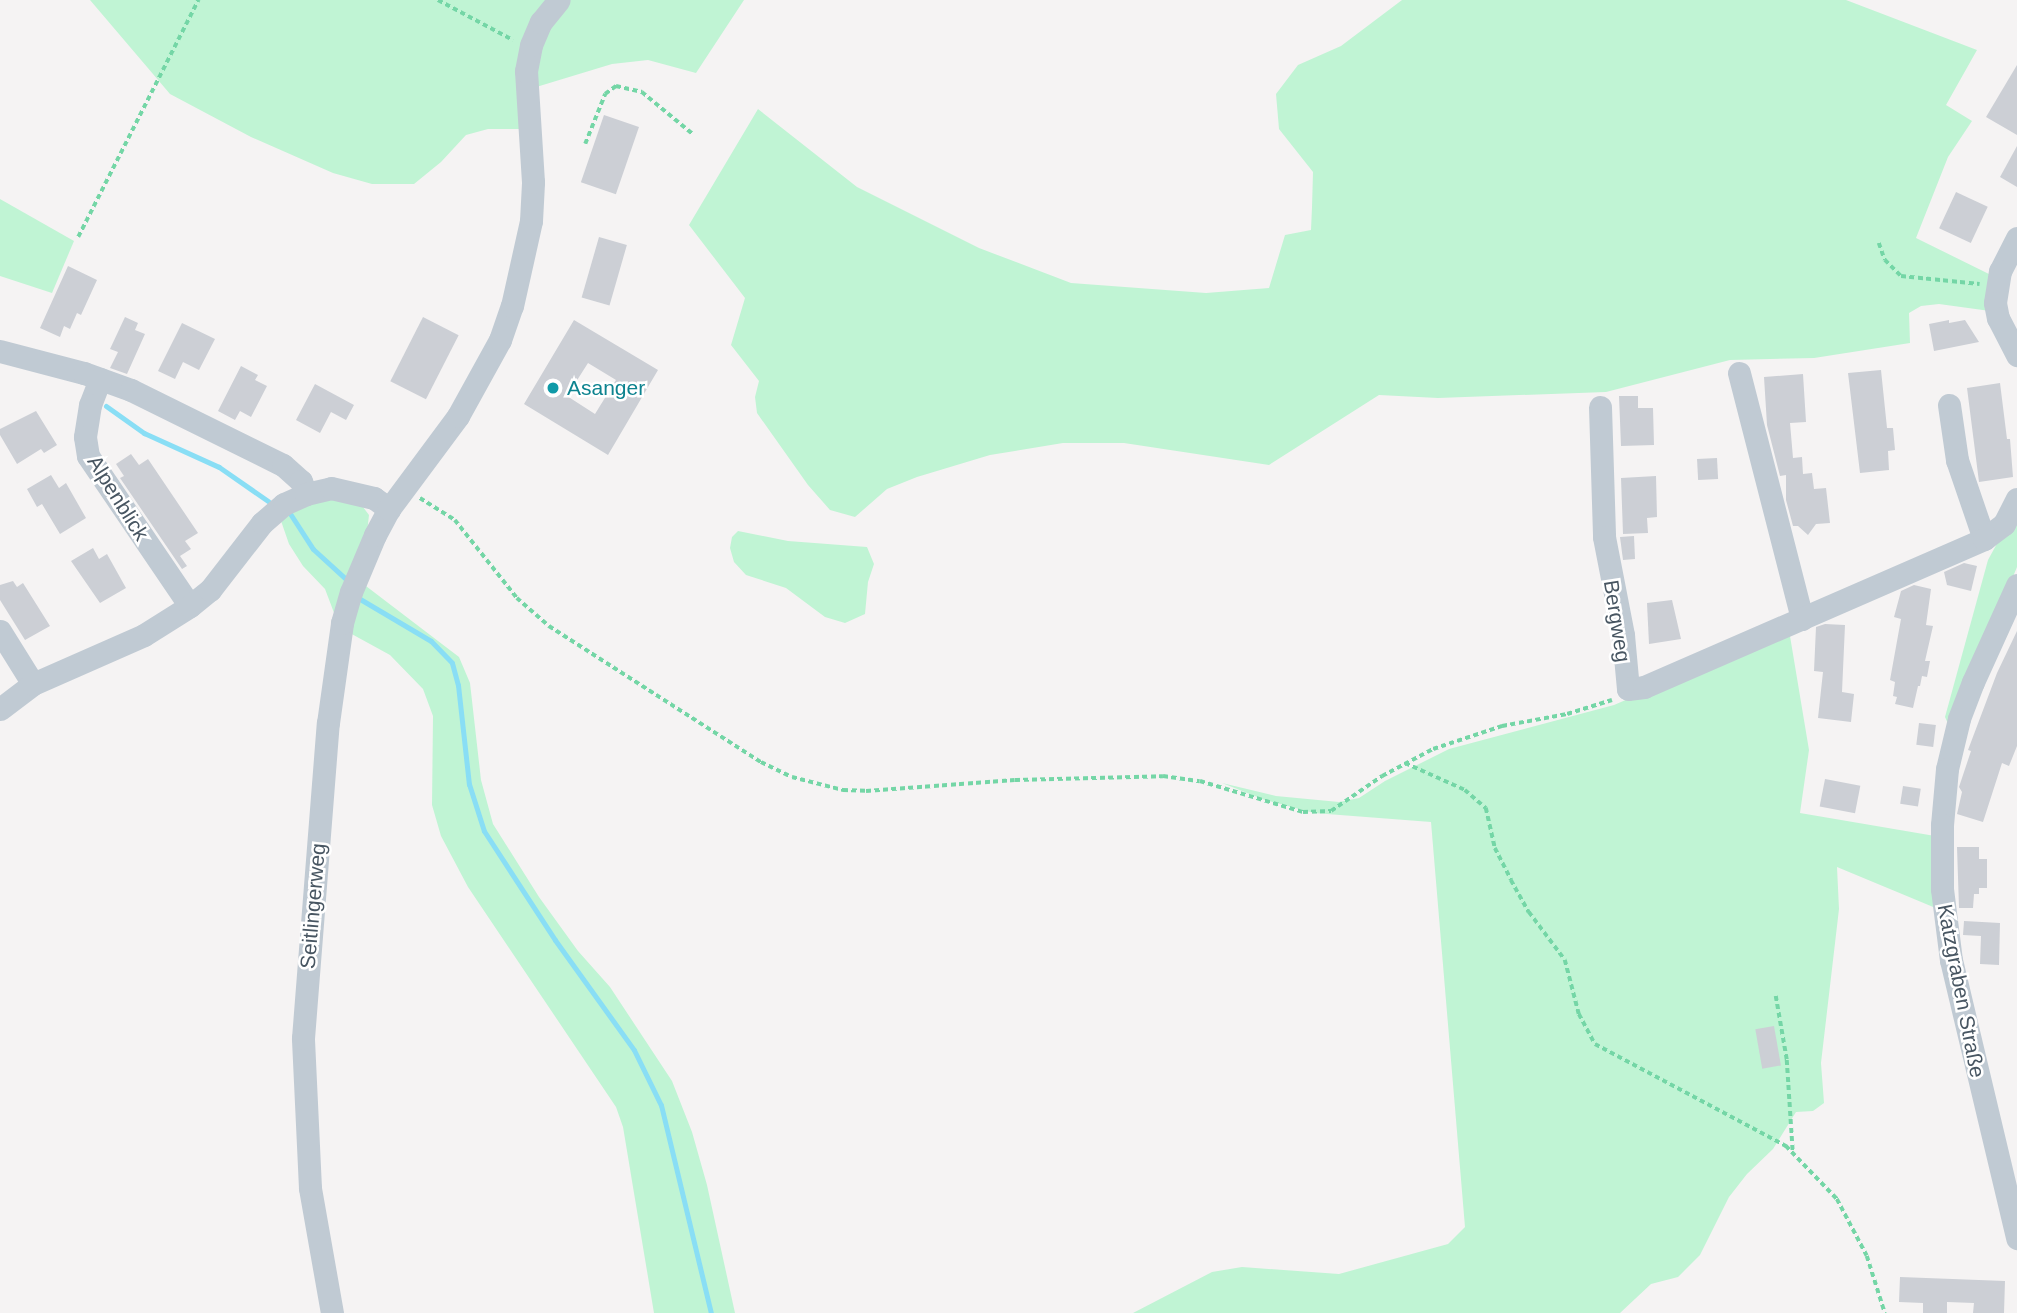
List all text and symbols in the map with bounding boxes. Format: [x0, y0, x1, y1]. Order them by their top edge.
place label: Asanger [567, 375, 645, 401]
marker: Asanger [545, 380, 561, 396]
street label: Alpenblick [82, 451, 154, 545]
street label: Bergweg [1598, 578, 1636, 664]
street label: Seitlingerweg [295, 842, 331, 970]
street label: Katzgraben Straße [1932, 902, 1990, 1080]

